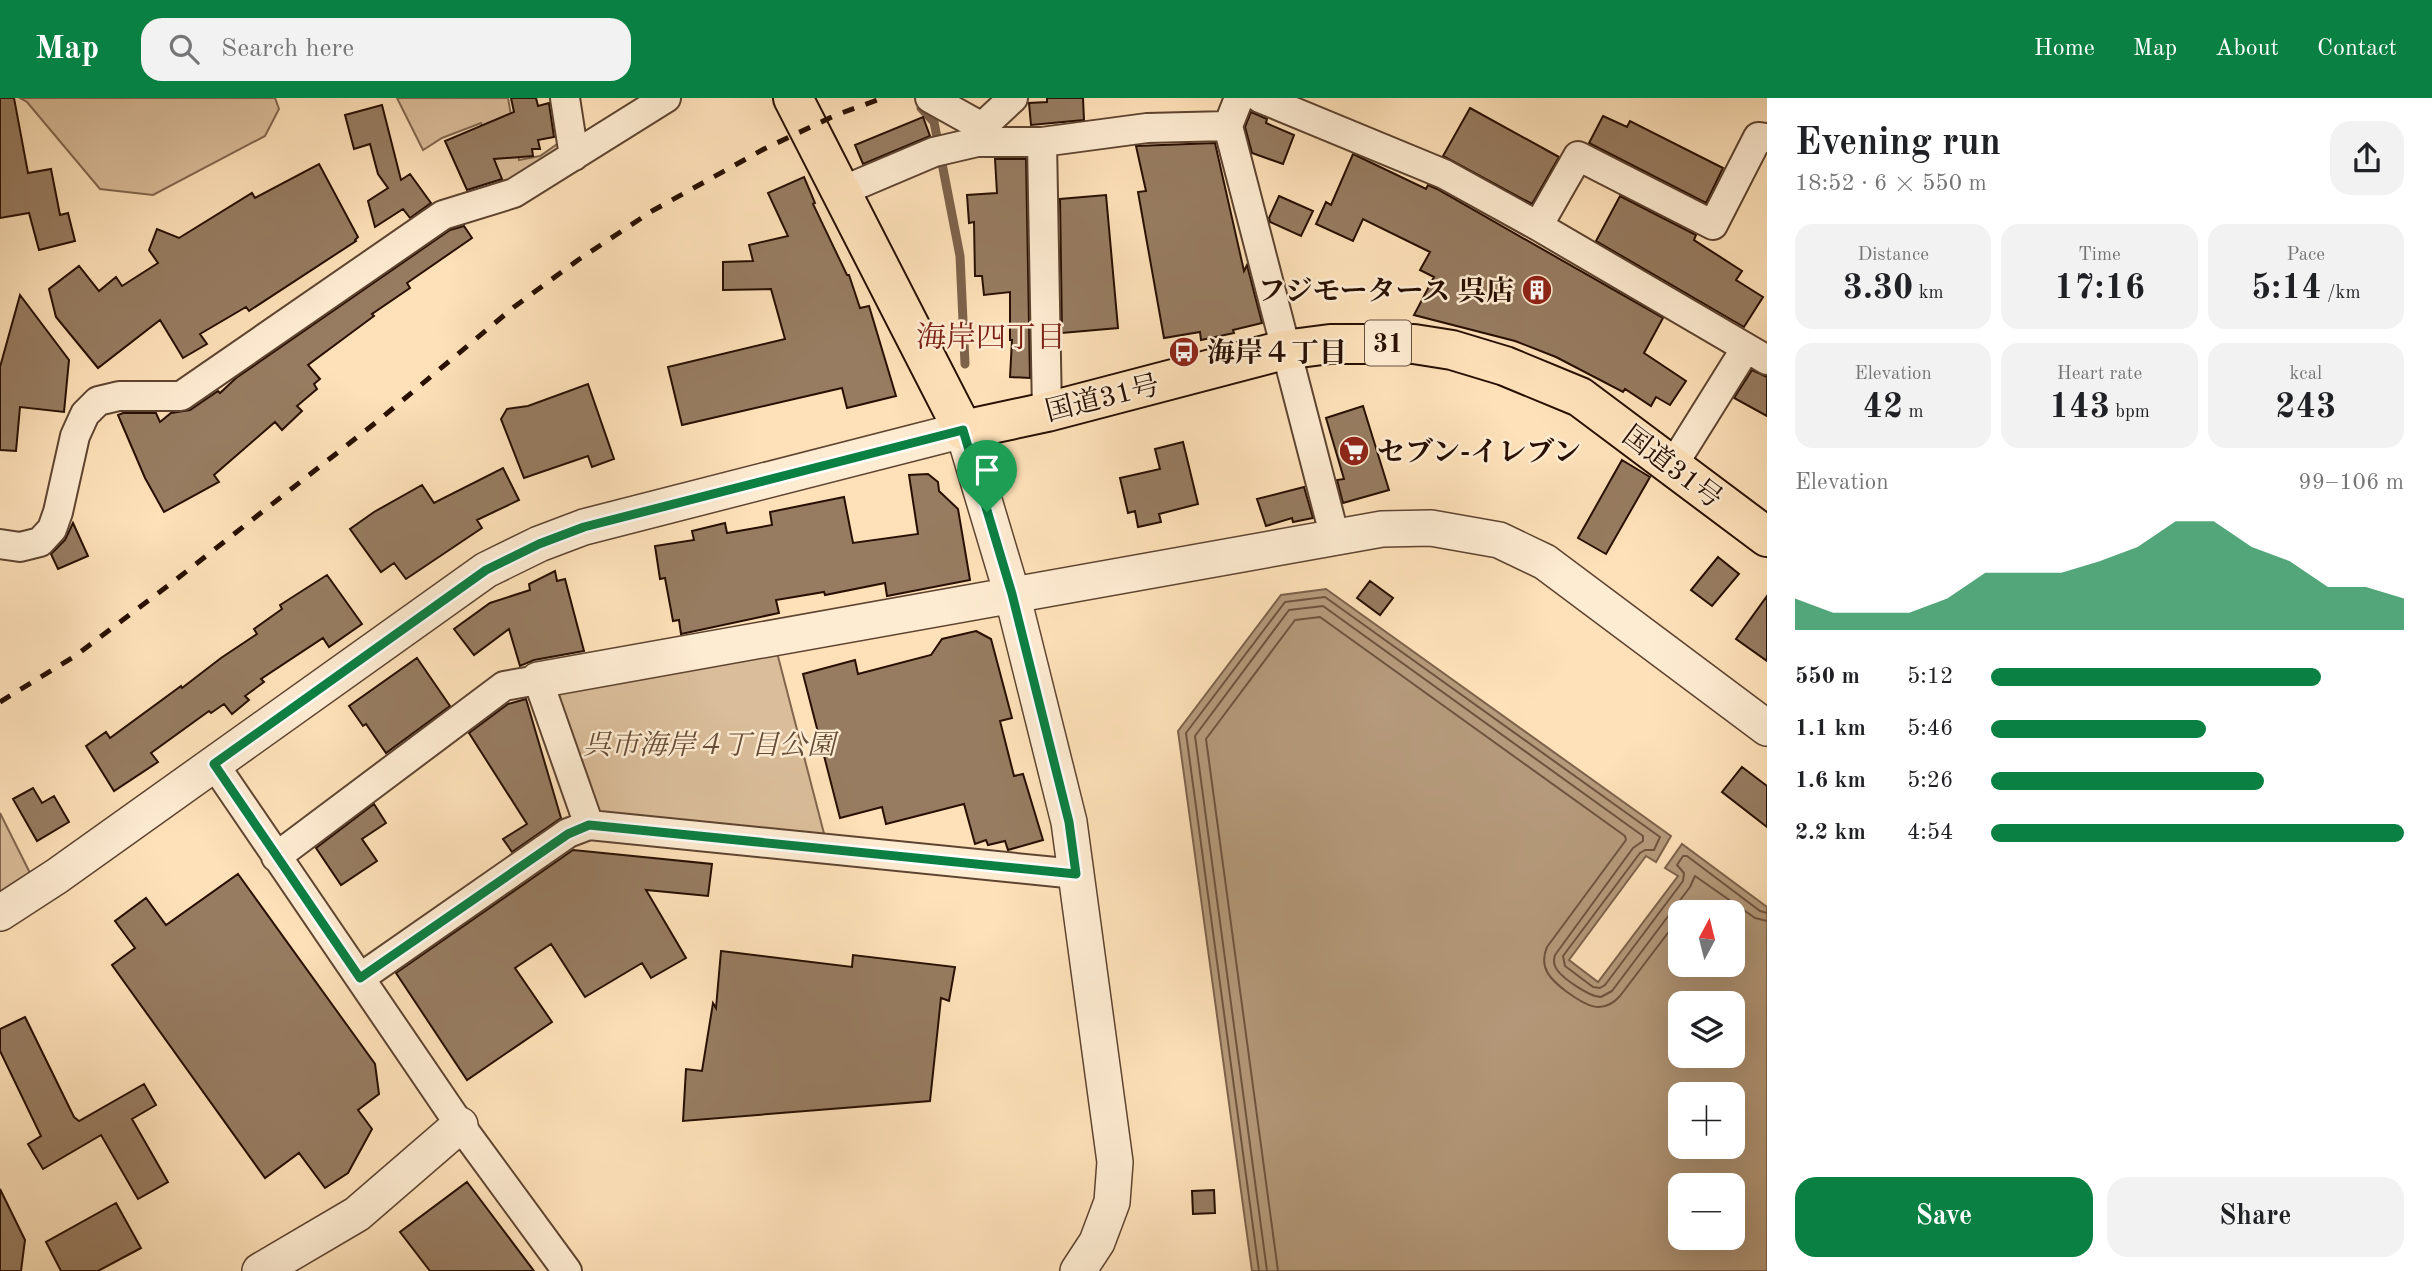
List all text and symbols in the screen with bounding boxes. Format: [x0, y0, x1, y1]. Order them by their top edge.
search box [141, 18, 631, 81]
icon: search [165, 30, 203, 68]
text: Map [35, 33, 99, 66]
text: Search here [221, 36, 354, 62]
text: Home [2034, 37, 2095, 61]
text: Map [2133, 37, 2177, 61]
text: About [2215, 37, 2279, 61]
text: Contact [2317, 37, 2397, 61]
button: share [2330, 121, 2404, 195]
text: Evening run [1795, 125, 2001, 163]
text: 18:52 · 6 × 550 m [1795, 172, 1987, 195]
text: Distance [1857, 246, 1929, 265]
text: Time [2078, 246, 2121, 265]
text: Pace [2287, 246, 2325, 265]
text: 3.30 [1843, 271, 1913, 306]
text: 17:16 [2054, 271, 2145, 306]
text: 5:14 [2251, 271, 2322, 306]
building icon: フジモータース 呉店 [1520, 273, 1554, 307]
place label: フジモータース 呉店 [1258, 276, 1514, 307]
text: km [1913, 284, 1944, 303]
text: /km [2322, 284, 2361, 303]
road number: 31 [1365, 320, 1411, 366]
district label: 海岸四丁目 [916, 321, 1066, 354]
bus stop icon: 海岸４丁目 [1167, 335, 1201, 369]
place label: 海岸４丁目 [1207, 337, 1347, 369]
text: Elevation [1855, 365, 1932, 384]
text: Heart rate [2057, 365, 2142, 384]
text: kcal [2289, 365, 2322, 384]
street label: 国道31号 [1042, 369, 1163, 428]
text: 42 [1863, 390, 1903, 425]
text: 143 [2049, 390, 2110, 425]
text: 243 [2275, 390, 2336, 425]
text: m [1903, 403, 1924, 422]
text: bpm [2110, 403, 2150, 422]
street label: 国道31号 [1616, 420, 1728, 515]
supermarket icon: セブン-イレブン [1337, 434, 1371, 468]
place label: セブン-イレブン [1377, 437, 1581, 468]
pin [957, 440, 1017, 512]
icon: arrive [968, 451, 1006, 489]
text: Elevation [1795, 471, 1889, 494]
text: 99–106 m [2298, 471, 2404, 494]
text: 550 m [1795, 665, 1860, 688]
text: 5:12 [1907, 665, 1953, 688]
text: 1.1 km [1795, 717, 1866, 740]
text: 5:46 [1907, 717, 1953, 740]
park label: 呉市海岸４丁目公園 [583, 730, 839, 761]
text: 1.6 km [1795, 769, 1866, 792]
text: 5:26 [1907, 769, 1953, 792]
text: 2.2 km [1795, 821, 1866, 844]
text: 4:54 [1907, 821, 1953, 844]
north arrow [1668, 900, 1745, 976]
map controls [1668, 900, 1745, 1250]
button: layers [1668, 991, 1745, 1068]
button: + [1668, 1082, 1745, 1159]
button: − [1668, 1173, 1745, 1250]
button: Save [1795, 1177, 2093, 1257]
button: Share [2107, 1177, 2404, 1257]

